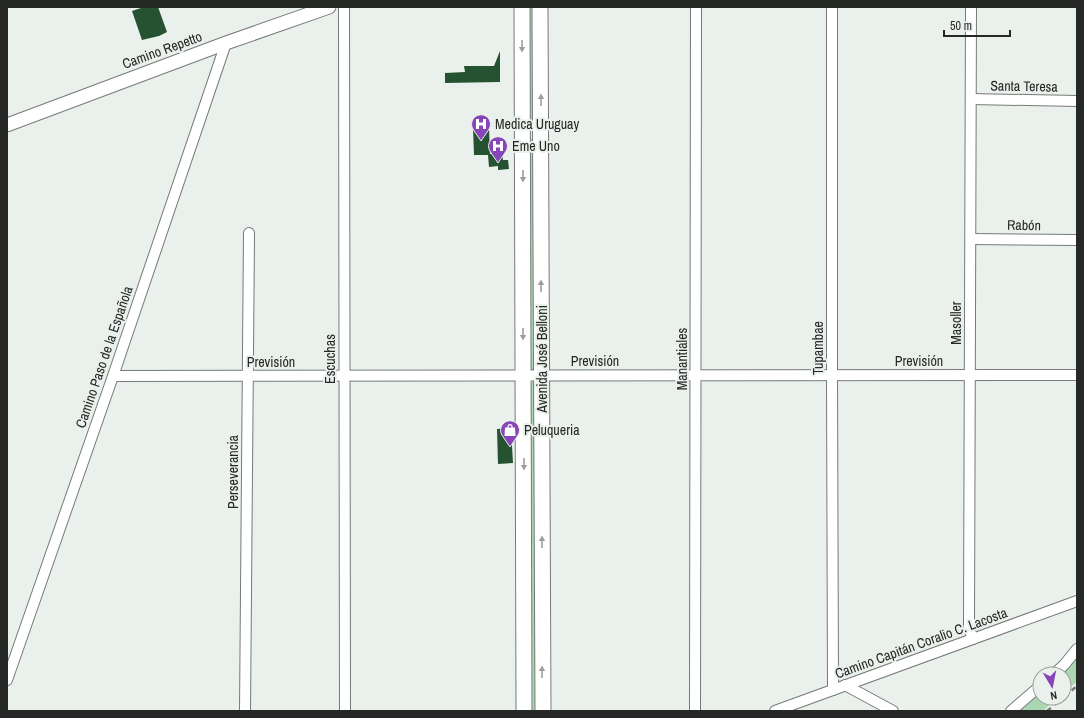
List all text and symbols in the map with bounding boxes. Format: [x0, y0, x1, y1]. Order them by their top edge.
scale bar [944, 12, 1010, 38]
text: 50 m [950, 18, 972, 34]
street label: Camino Repetto [120, 27, 204, 73]
one-way arrow [519, 40, 525, 53]
street label: Santa Teresa [990, 76, 1058, 96]
one-way arrow [538, 93, 544, 106]
hospital icon: Medica Uruguay [470, 113, 492, 141]
place label: Medica Uruguay [495, 115, 579, 133]
hospital icon: Eme Uno [487, 135, 509, 163]
place label: Eme Uno [512, 137, 560, 155]
one-way arrow [520, 170, 526, 183]
street label: Rabón [1007, 216, 1041, 234]
one-way arrow [538, 279, 544, 292]
street label: Camino Paso de la Española [71, 283, 137, 430]
street label: Masoller [947, 301, 965, 345]
street label: Avenida José Belloni [533, 305, 551, 414]
street label: Tupambae [809, 321, 827, 375]
street label: Manantiales [673, 327, 691, 390]
one-way arrow [520, 328, 526, 341]
street label: Escuchas [321, 334, 339, 384]
street label: Previsión [571, 352, 619, 370]
street label: Previsión [895, 352, 943, 370]
street label: Previsión [247, 353, 295, 371]
shop icon: Peluqueria [499, 419, 521, 447]
place label: Peluqueria [524, 421, 580, 439]
street label: Perseverancia [224, 434, 242, 509]
one-way arrow [521, 458, 527, 471]
one-way arrow [539, 535, 545, 548]
street label: Camino Capitán Coralio C. Lacosta [832, 603, 1010, 683]
one-way arrow [539, 665, 545, 678]
north arrow [1032, 666, 1072, 706]
text: N [1049, 688, 1058, 703]

